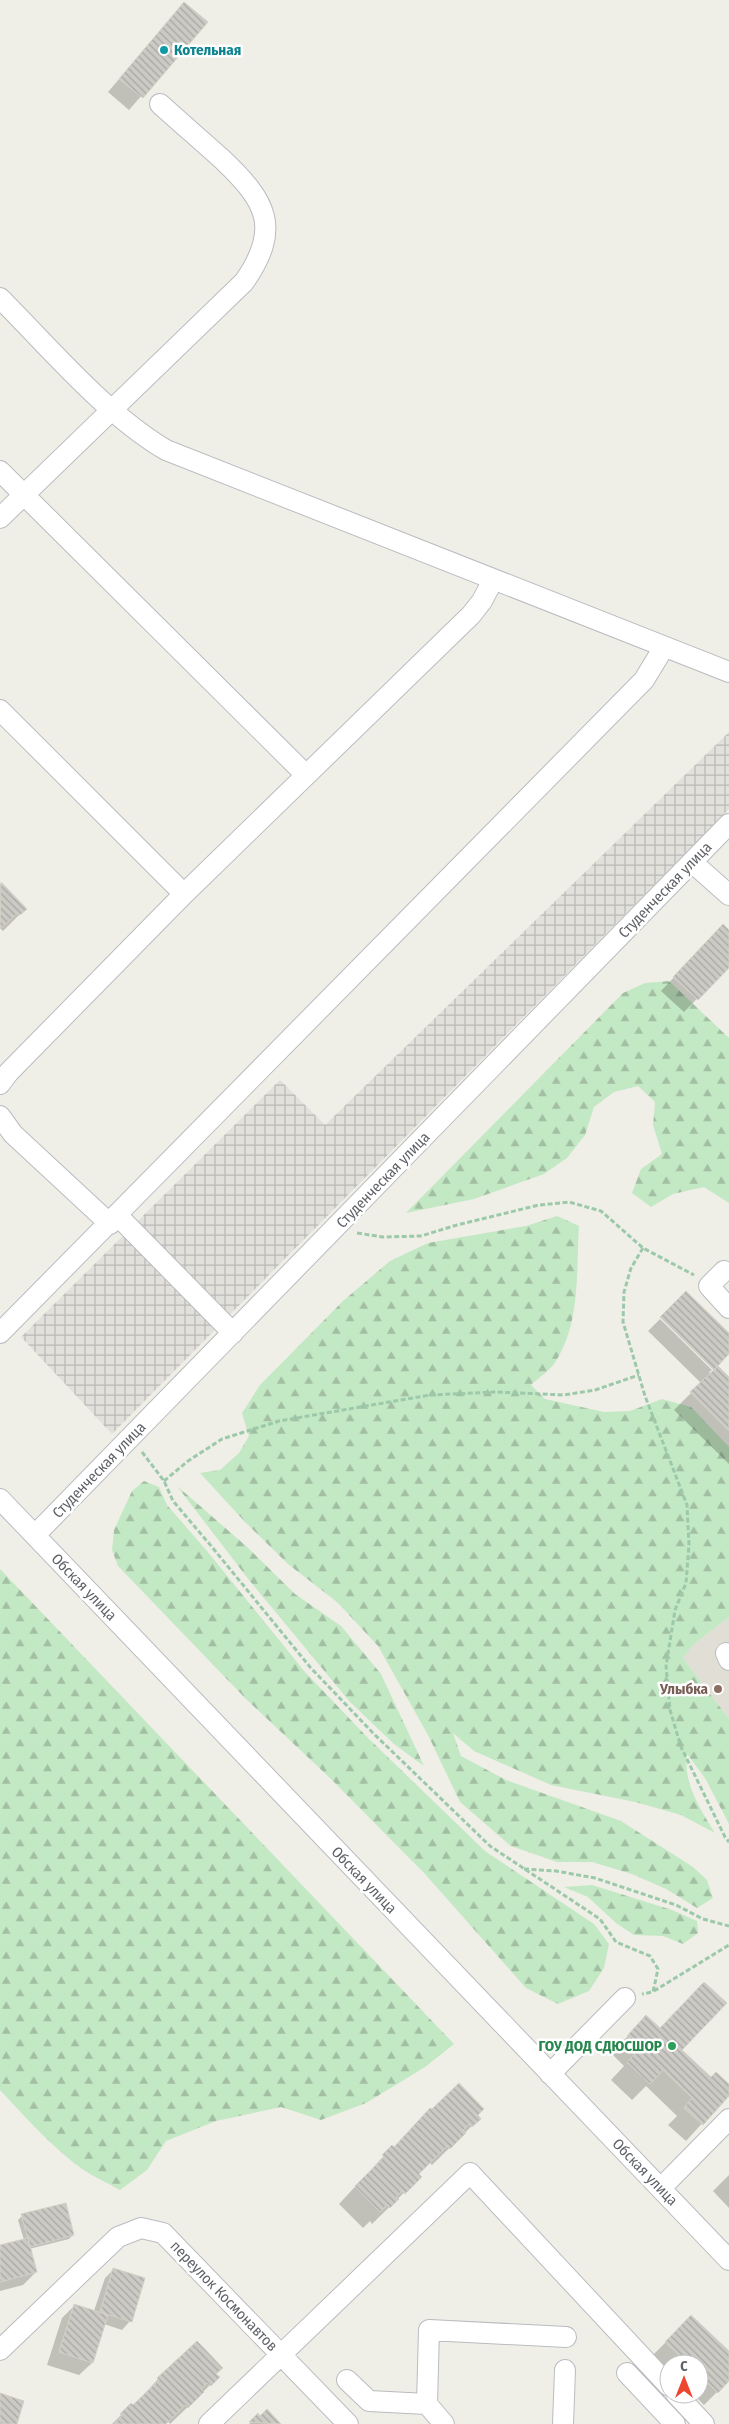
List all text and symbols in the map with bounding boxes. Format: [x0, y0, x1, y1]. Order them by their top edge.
place label: Котельная [174, 41, 241, 59]
marker: Котельная [158, 44, 170, 56]
street label: Студенческая улица [615, 838, 715, 942]
street label: Студенческая улица [333, 1128, 433, 1232]
street label: Студенческая улица [49, 1418, 149, 1522]
street label: Обская улица [48, 1550, 120, 1624]
place label: Улыбка [659, 1680, 709, 1698]
marker: Улыбка [712, 1683, 724, 1695]
street label: Обская улица [328, 1843, 400, 1917]
place label: ГОУ ДОД СДЮСШОР [539, 2037, 662, 2055]
marker: ГОУ ДОД СДЮСШОР [666, 2040, 678, 2052]
street label: Обская улица [609, 2135, 681, 2209]
street label: переулок Космонавтов [167, 2237, 281, 2355]
north arrow [659, 2354, 709, 2404]
text: С [680, 2358, 688, 2375]

